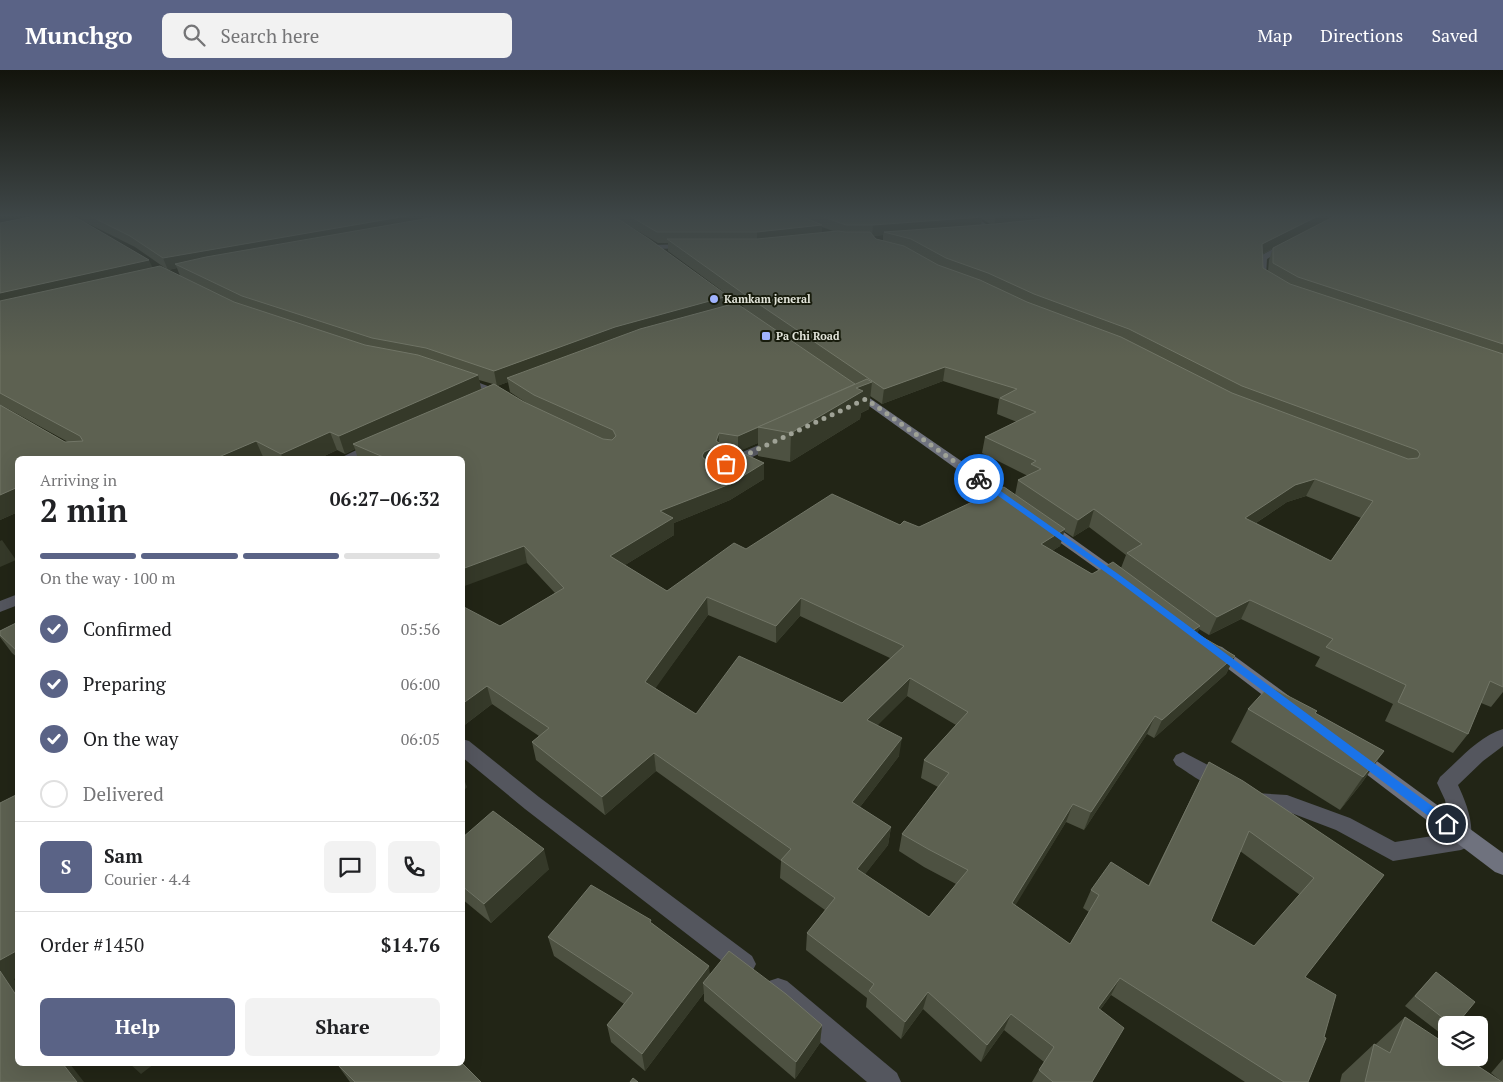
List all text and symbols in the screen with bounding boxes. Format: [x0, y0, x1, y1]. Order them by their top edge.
search box [162, 13, 512, 58]
text: Munchgo [25, 19, 132, 51]
icon: search [180, 21, 208, 49]
text: Search here [220, 23, 319, 48]
text: Map [1257, 23, 1292, 47]
text: Directions [1320, 23, 1403, 47]
text: Saved [1431, 23, 1478, 47]
place label: Kamkam jeneral [724, 292, 811, 306]
marker: Kamkam jeneral [708, 293, 720, 305]
place label: Pa Chi Road [776, 329, 840, 343]
marker: Pa Chi Road [760, 330, 772, 342]
pin [705, 443, 747, 485]
icon: bag [712, 450, 740, 478]
courier [954, 454, 1004, 504]
icon: bike [965, 465, 993, 493]
text: Arriving in [40, 469, 117, 491]
text: 06:27–06:32 [330, 486, 440, 511]
text: 2 min [40, 489, 128, 531]
text: On the way · 100 m [40, 567, 175, 589]
icon: check [40, 615, 68, 643]
text: Confirmed [83, 616, 172, 641]
text: 05:56 [401, 618, 440, 640]
icon: check [40, 670, 68, 698]
text: Preparing [83, 671, 166, 696]
text: 06:00 [401, 673, 440, 695]
icon: check [40, 725, 68, 753]
text: On the way [83, 726, 178, 751]
text: 06:05 [401, 728, 440, 750]
text: Delivered [83, 781, 164, 806]
pin [1426, 803, 1468, 845]
icon: home [1433, 810, 1461, 838]
button: chat [324, 841, 376, 893]
button: phone [388, 841, 440, 893]
text: Sam [104, 843, 143, 868]
text: S [61, 854, 71, 879]
text: Courier · 4.4 [104, 868, 190, 890]
text: Order #1450 [40, 932, 144, 957]
text: $14.76 [381, 932, 440, 957]
button: Help [40, 998, 235, 1056]
button: Share [245, 998, 440, 1056]
map controls [1438, 1016, 1488, 1066]
button: layers [1438, 1016, 1488, 1066]

